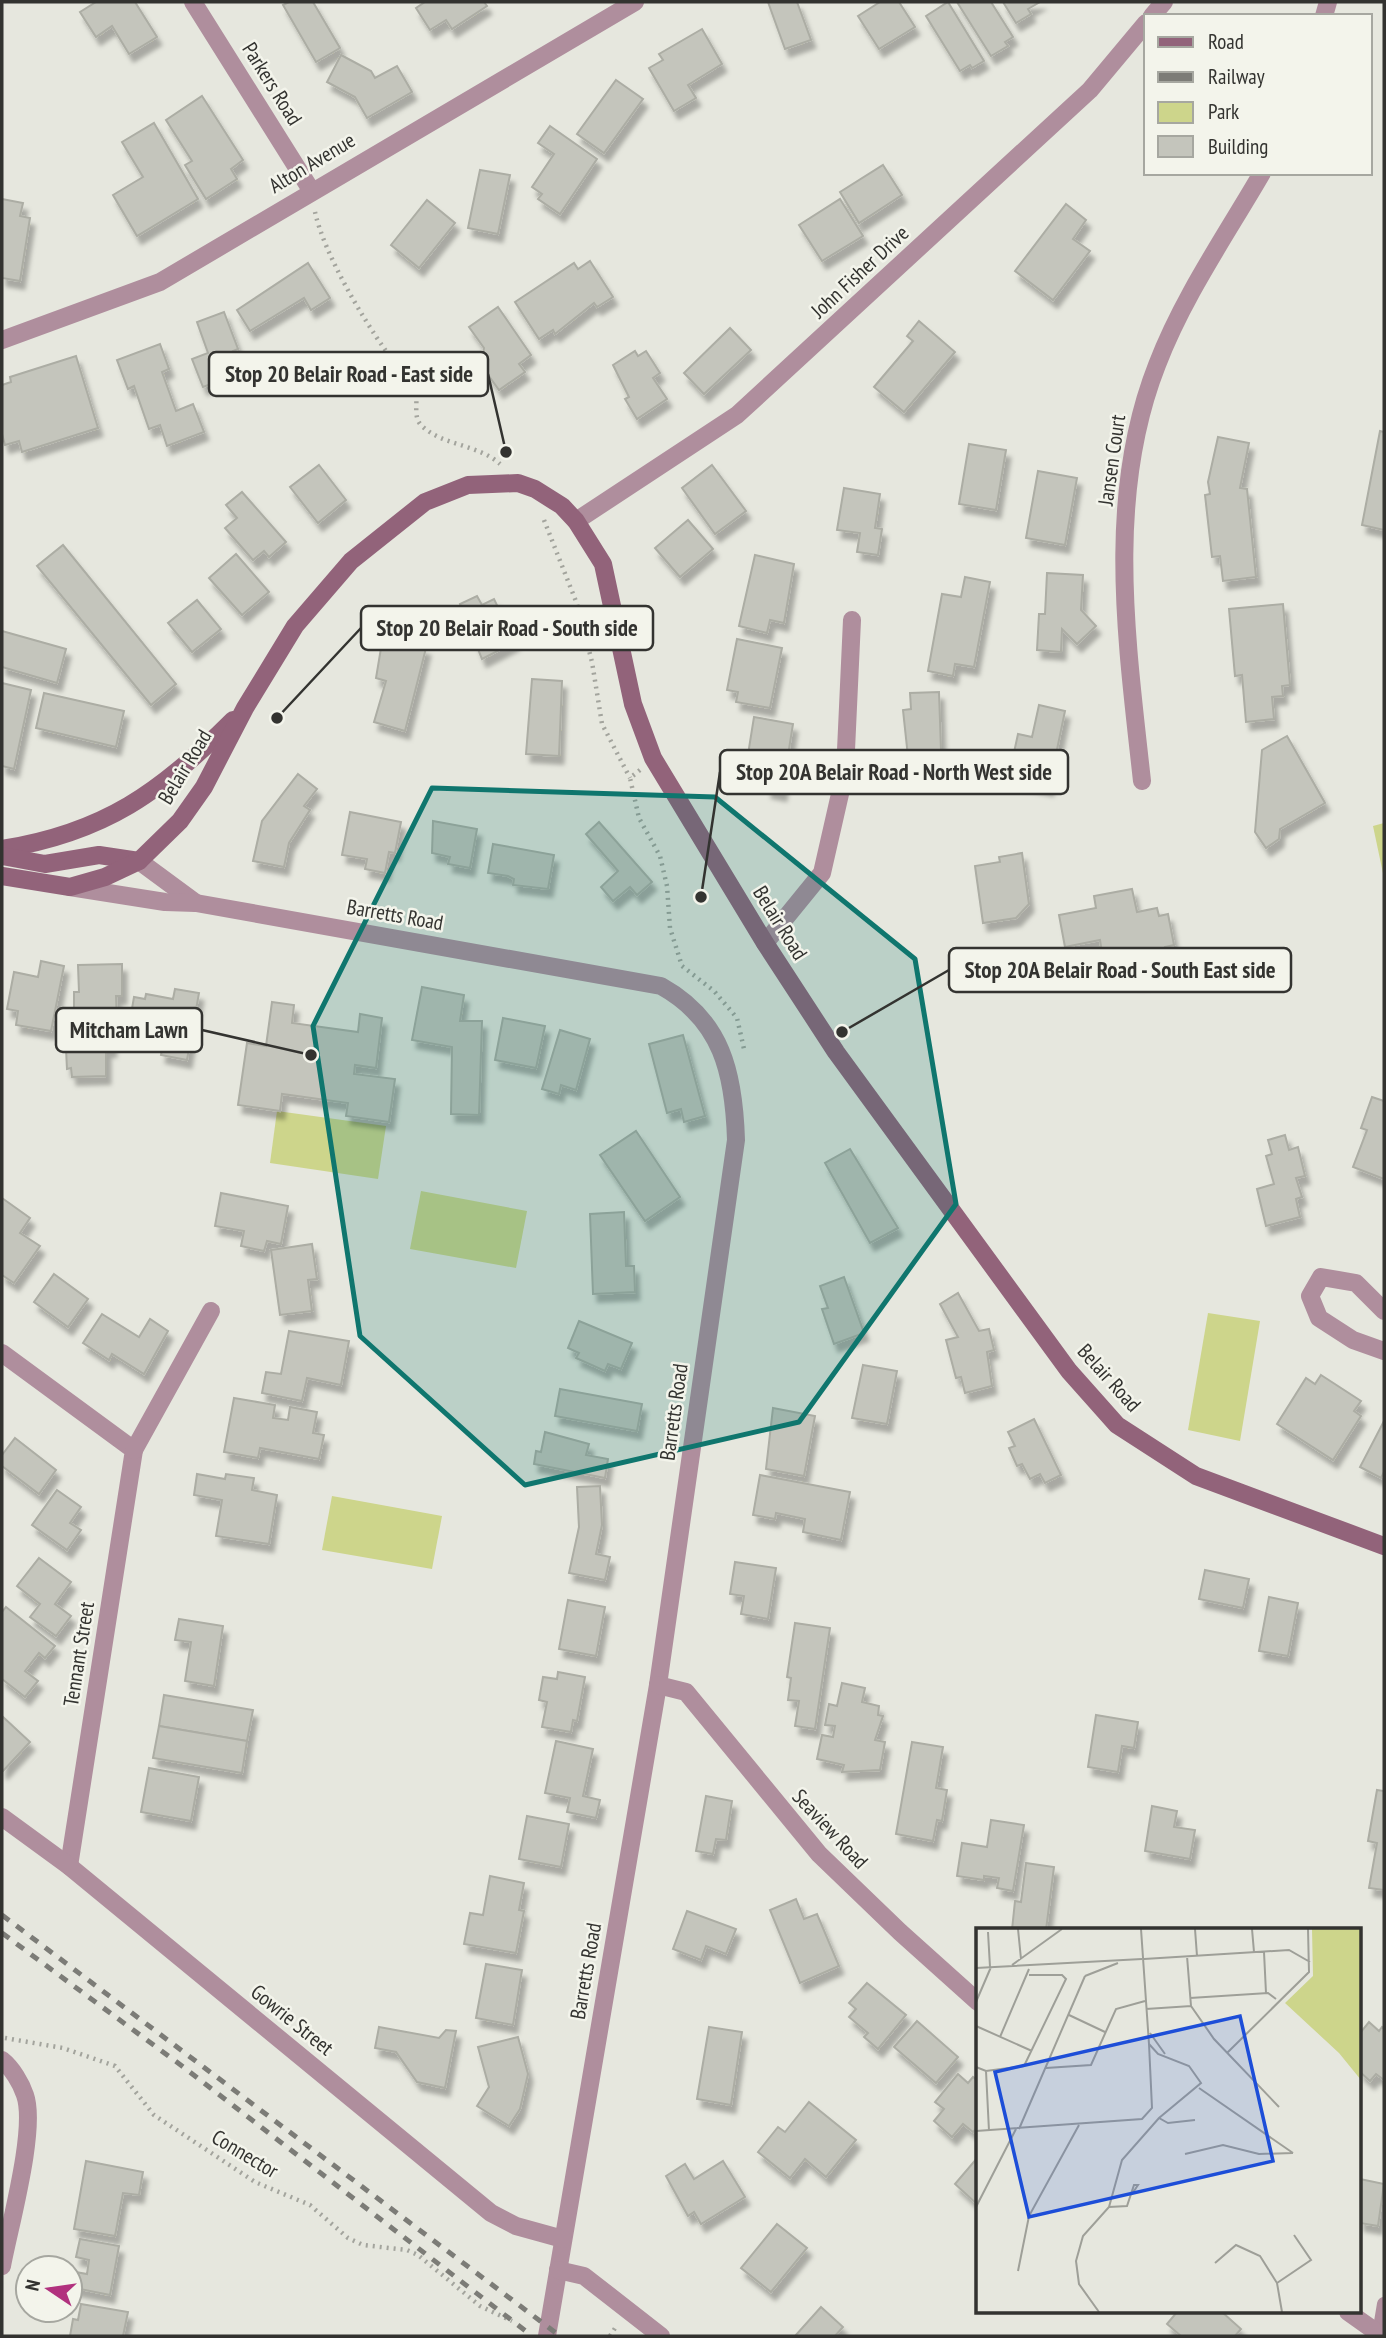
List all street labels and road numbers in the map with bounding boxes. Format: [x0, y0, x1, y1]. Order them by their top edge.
street label: Parkers Road [236, 37, 308, 130]
street label: Alton Avenue [264, 126, 360, 199]
street label: John Fisher Drive [805, 220, 914, 324]
street label: Jansen Court [1092, 413, 1131, 508]
street label: Belair Road [152, 724, 217, 809]
street label: Belair Road [747, 881, 814, 965]
street label: Barretts Road [345, 893, 445, 936]
street label: Belair Road [1072, 1338, 1147, 1417]
street label: Barretts Road [653, 1362, 694, 1462]
street label: Tennant Street [57, 1599, 100, 1708]
street label: Seaview Road [787, 1783, 874, 1874]
street label: Barretts Road [564, 1921, 607, 2021]
street label: Gowrie Street [246, 1978, 339, 2061]
street label: Connector [207, 2123, 284, 2184]

